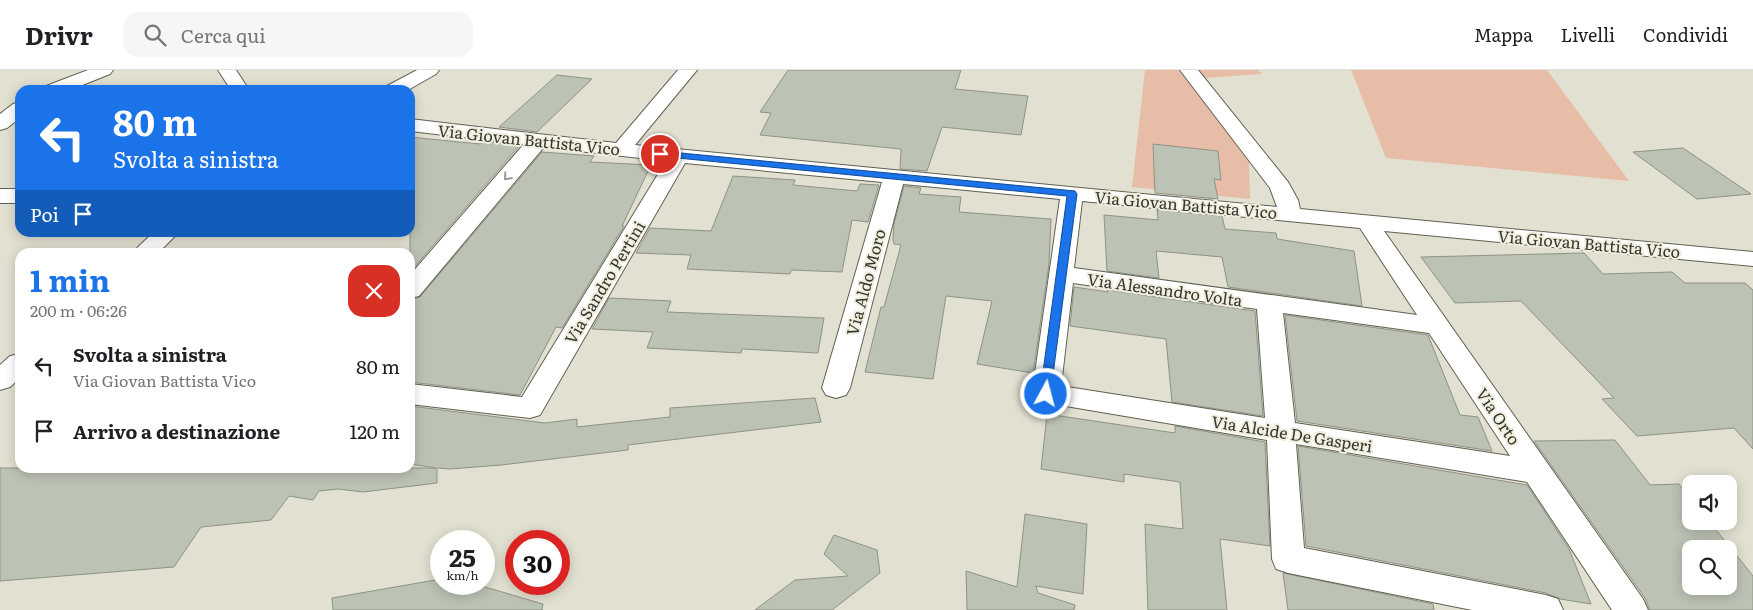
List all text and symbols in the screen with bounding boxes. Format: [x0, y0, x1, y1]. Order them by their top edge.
search box [123, 12, 473, 57]
text: Drivr [25, 17, 93, 52]
icon: search [141, 21, 169, 49]
text: Cerca qui [181, 21, 266, 49]
text: Mappa [1474, 21, 1533, 48]
text: Livelli [1561, 21, 1615, 48]
text: Condividi [1643, 21, 1728, 48]
text: 80 m [113, 95, 197, 147]
icon: left [30, 105, 95, 170]
street label: Via Giovan Battista Vico [437, 117, 621, 161]
pin [639, 133, 681, 175]
icon: arrive [646, 140, 674, 168]
text: Svolta a sinistra [113, 142, 279, 175]
one-way arrow [505, 171, 513, 180]
street label: Via Giovan Battista Vico [1094, 184, 1278, 224]
text: Poi [30, 200, 59, 228]
icon: arrive [69, 200, 97, 228]
street label: Via Sandro Pertini [558, 216, 650, 348]
street label: Via Giovan Battista Vico [1497, 223, 1681, 263]
street label: Via Aldo Moro [839, 226, 891, 338]
text: 1 min [30, 257, 110, 301]
button: close [348, 265, 400, 317]
street label: Via Alessandro Volta [1086, 266, 1244, 312]
text: 200 m · 06:26 [30, 298, 127, 322]
text: Svolta a sinistra [73, 340, 227, 368]
icon: left [30, 352, 58, 380]
text: 80 m [356, 352, 400, 380]
position arrow [1019, 367, 1071, 419]
text: Via Giovan Battista Vico [73, 368, 256, 392]
street label: Via Orto [1471, 383, 1527, 449]
street label: Via Alcide De Gasperi [1210, 408, 1374, 458]
icon: arrive [30, 417, 58, 445]
text: Arrivo a destinazione [73, 417, 280, 445]
text: 120 m [349, 417, 400, 445]
map controls [1682, 475, 1737, 595]
button: sound [1682, 475, 1737, 530]
speed limit sign: 30 [505, 530, 570, 595]
text: 25 [449, 538, 476, 575]
button: search [1682, 540, 1737, 595]
text: km/h [447, 566, 478, 584]

